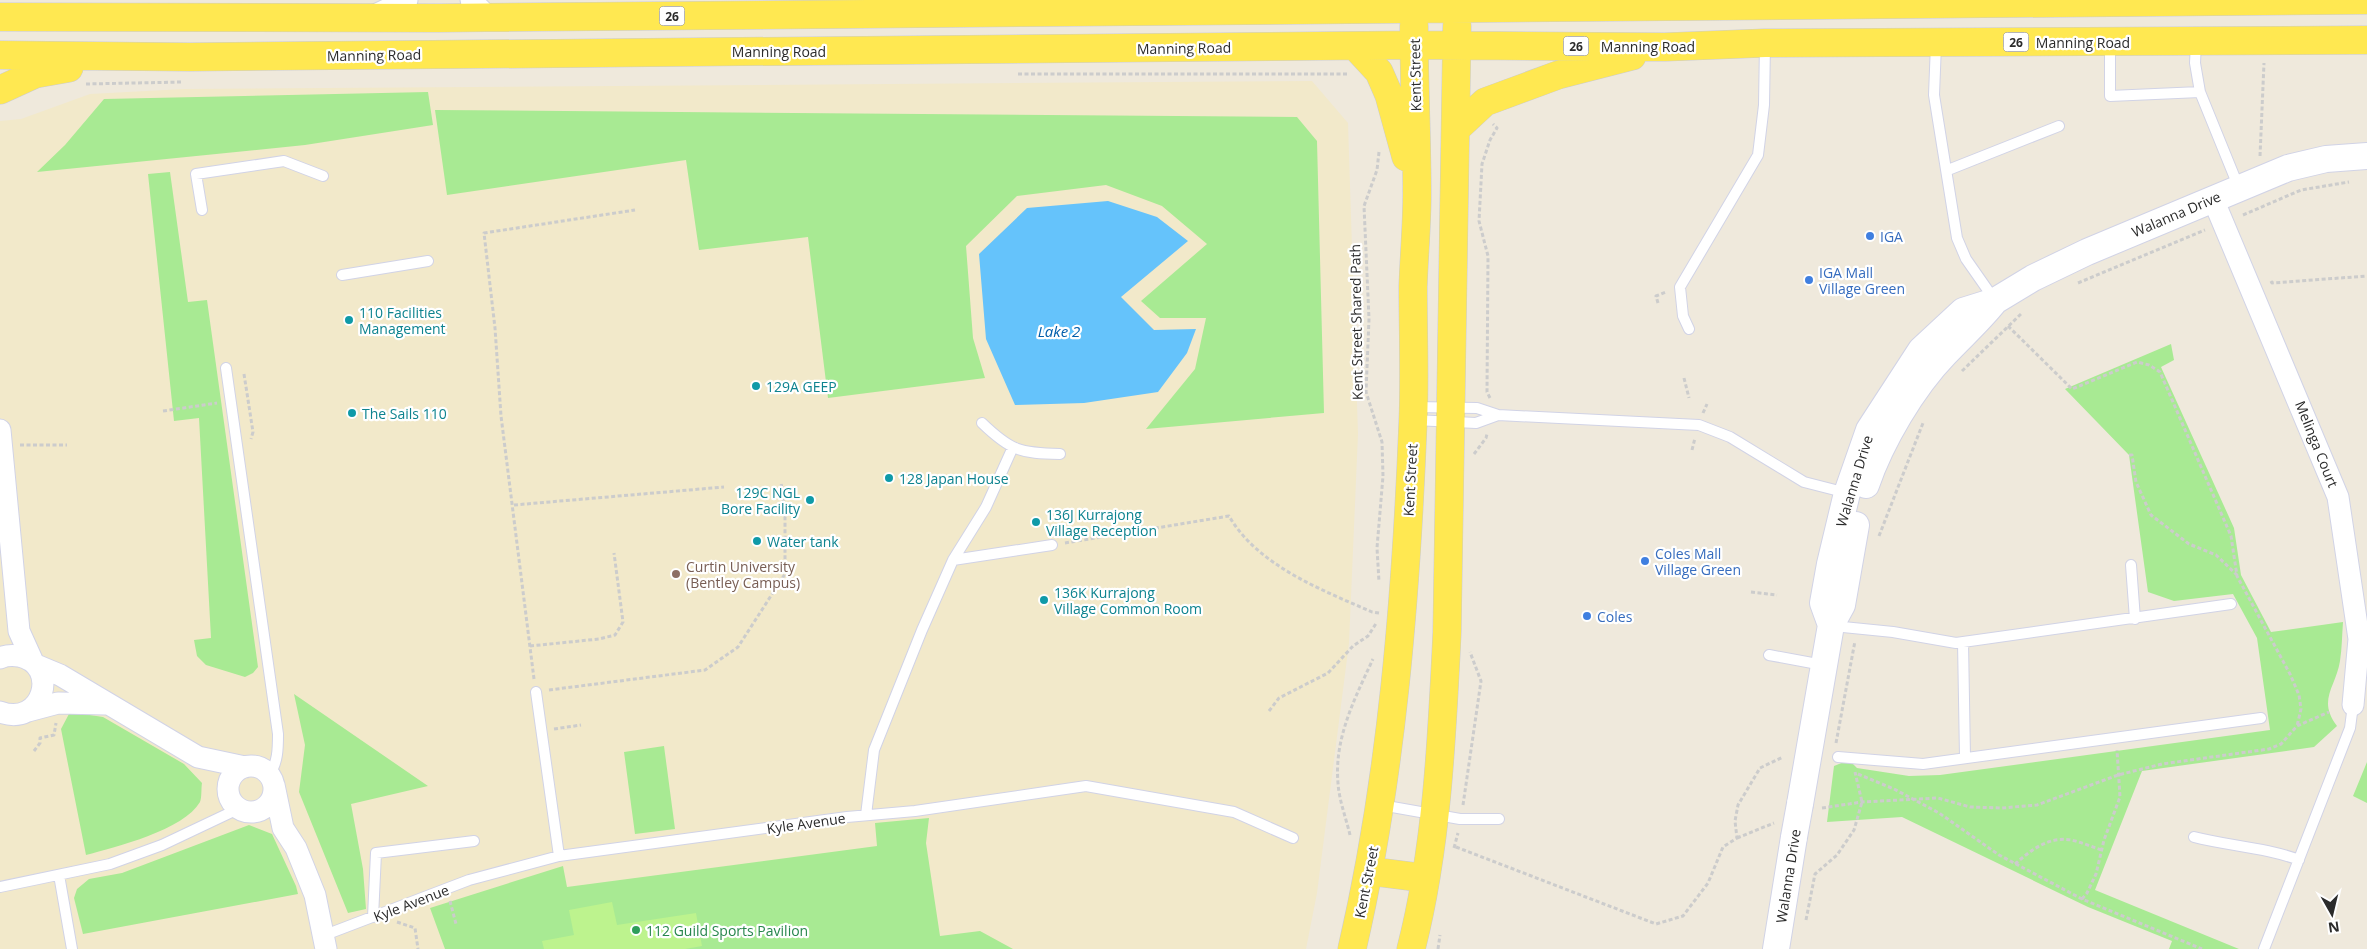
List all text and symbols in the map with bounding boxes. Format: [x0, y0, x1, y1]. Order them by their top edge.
road number: 26 [660, 7, 684, 26]
road number: 26 [2004, 32, 2028, 52]
street label: Manning Road [2036, 33, 2130, 52]
road number: 26 [1564, 36, 1588, 56]
street label: Manning Road [1601, 37, 1695, 56]
street label: Manning Road [1137, 38, 1231, 58]
street label: Kent Street [1405, 38, 1425, 112]
street label: Manning Road [732, 42, 826, 61]
street label: Manning Road [327, 45, 421, 65]
street label: Walanna Drive [2129, 187, 2223, 241]
place label: IGA [1880, 227, 1903, 246]
marker: IGA [1864, 230, 1876, 242]
street label: Kent Street Shared Path [1345, 244, 1367, 400]
place label: IGA Mall Village Green [1819, 263, 1905, 298]
marker: IGA Mall Village Green [1803, 274, 1815, 286]
place label: 110 Facilities Management [359, 303, 446, 338]
marker: 110 Facilities Management [343, 314, 355, 326]
water label: Lake 2 [1038, 321, 1080, 341]
place label: 129A GEEP [766, 377, 837, 396]
marker: 129A GEEP [750, 380, 762, 392]
street label: Melinga Court [2291, 398, 2343, 490]
place label: The Sails 110 [362, 404, 447, 423]
marker: The Sails 110 [346, 407, 358, 419]
street label: Walanna Drive [1831, 433, 1877, 529]
street label: Kent Street [1399, 443, 1421, 517]
place label: 128 Japan House [899, 469, 1009, 488]
marker: 128 Japan House [883, 472, 895, 484]
place label: 129C NGL Bore Facility [721, 483, 801, 518]
marker: 129C NGL Bore Facility [804, 494, 816, 506]
place label: 136J Kurrajong Village Reception [1046, 505, 1157, 540]
marker: 136J Kurrajong Village Reception [1030, 516, 1042, 528]
place label: Water tank [767, 532, 839, 551]
marker: Water tank [751, 535, 763, 547]
place label: Coles Mall Village Green [1655, 544, 1741, 579]
marker: Coles Mall Village Green [1639, 555, 1651, 567]
place label: Curtin University (Bentley Campus) [686, 557, 800, 592]
marker: Curtin University (Bentley Campus) [670, 568, 682, 580]
place label: 136K Kurrajong Village Common Room [1054, 583, 1202, 618]
marker: 136K Kurrajong Village Common Room [1038, 594, 1050, 606]
place label: Coles [1597, 607, 1633, 626]
marker: Coles [1581, 610, 1593, 622]
street label: Kyle Avenue [765, 808, 847, 838]
street label: Walanna Drive [1771, 828, 1805, 924]
street label: Kent Street [1350, 844, 1382, 920]
street label: Kyle Avenue [371, 880, 452, 926]
north arrow [2307, 889, 2357, 939]
text: N [2327, 917, 2341, 938]
place label: 112 Guild Sports Pavilion [646, 921, 808, 940]
marker: 112 Guild Sports Pavilion [630, 924, 642, 936]

